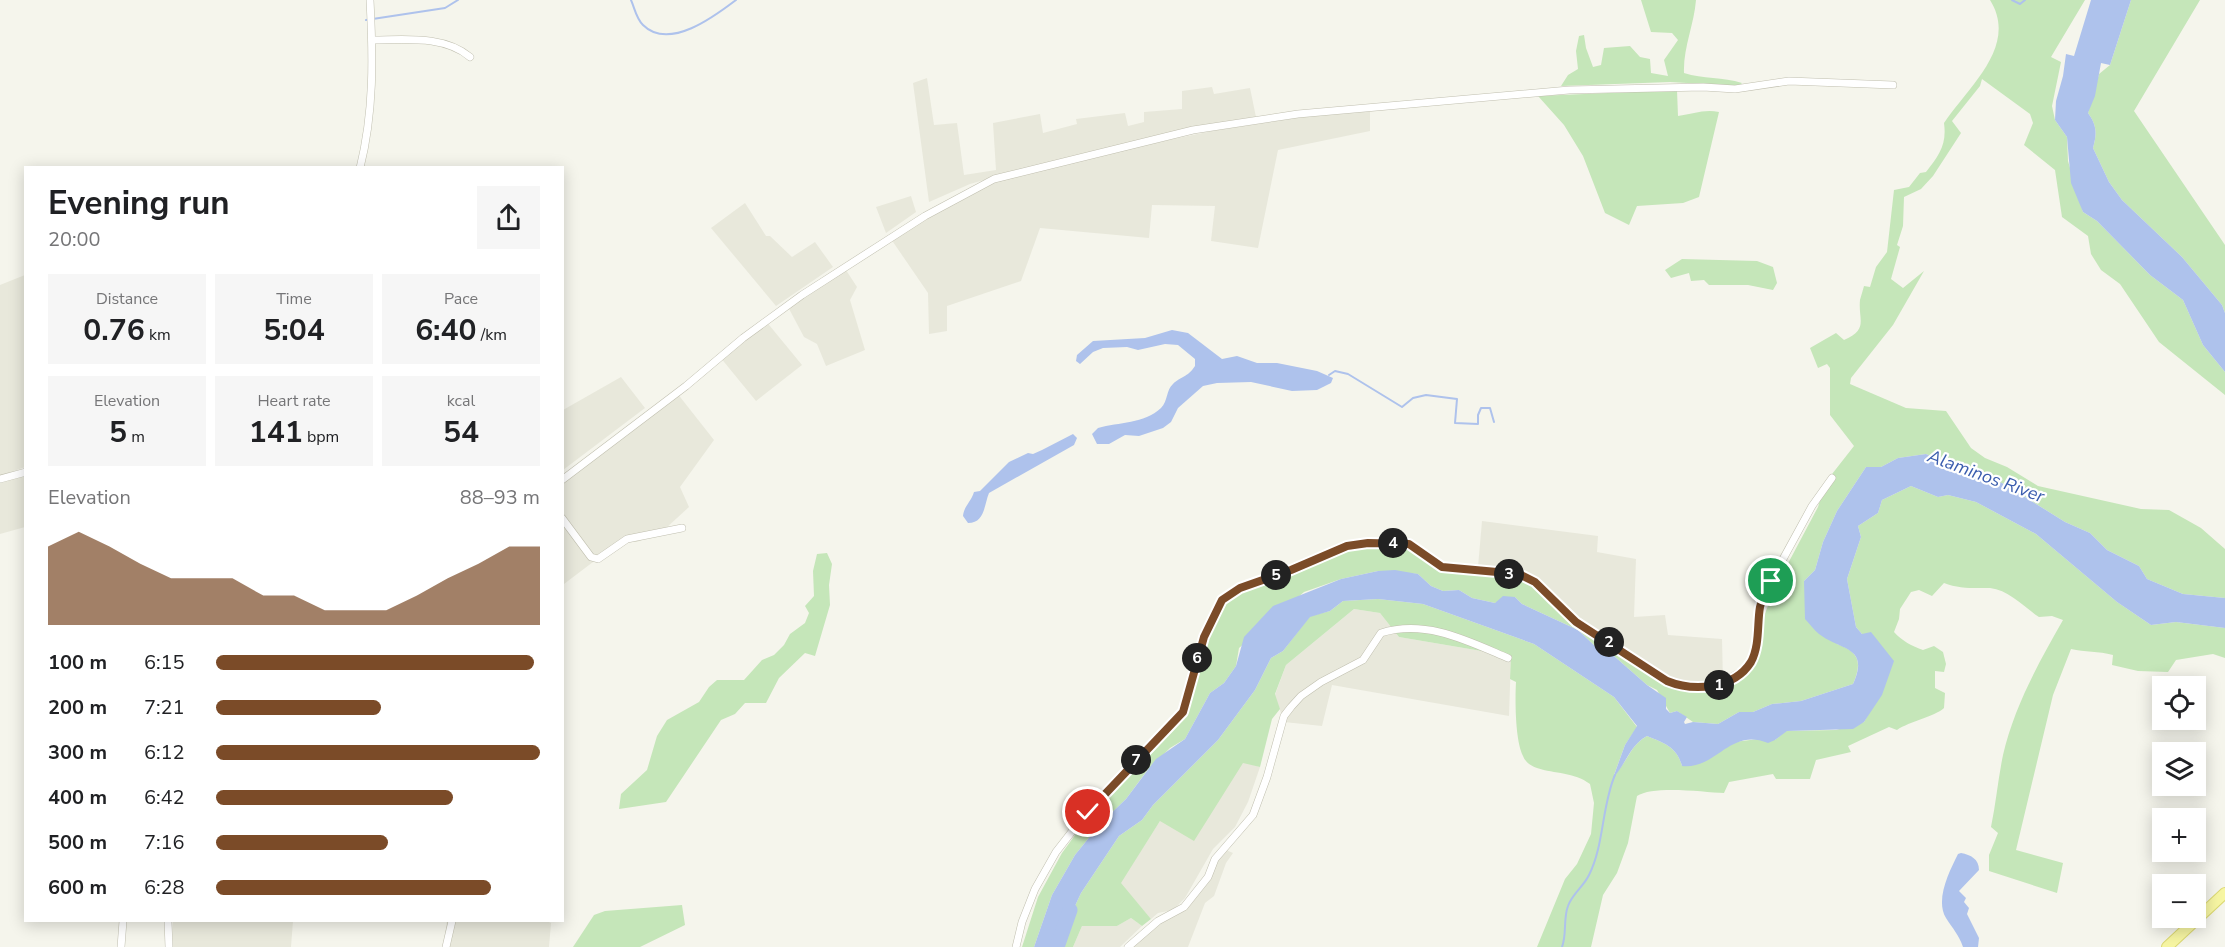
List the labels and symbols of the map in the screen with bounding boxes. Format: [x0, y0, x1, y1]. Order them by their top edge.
water label: Alaminos River [1923, 443, 2048, 508]
pin: 4 [1378, 528, 1408, 558]
pin [1745, 555, 1796, 606]
pin: 3 [1494, 559, 1524, 589]
pin: 5 [1261, 560, 1291, 590]
pin: 2 [1594, 627, 1624, 657]
pin: 6 [1182, 643, 1212, 673]
pin: 1 [1704, 670, 1734, 700]
pin: 7 [1121, 745, 1151, 775]
pin [1062, 786, 1113, 837]

